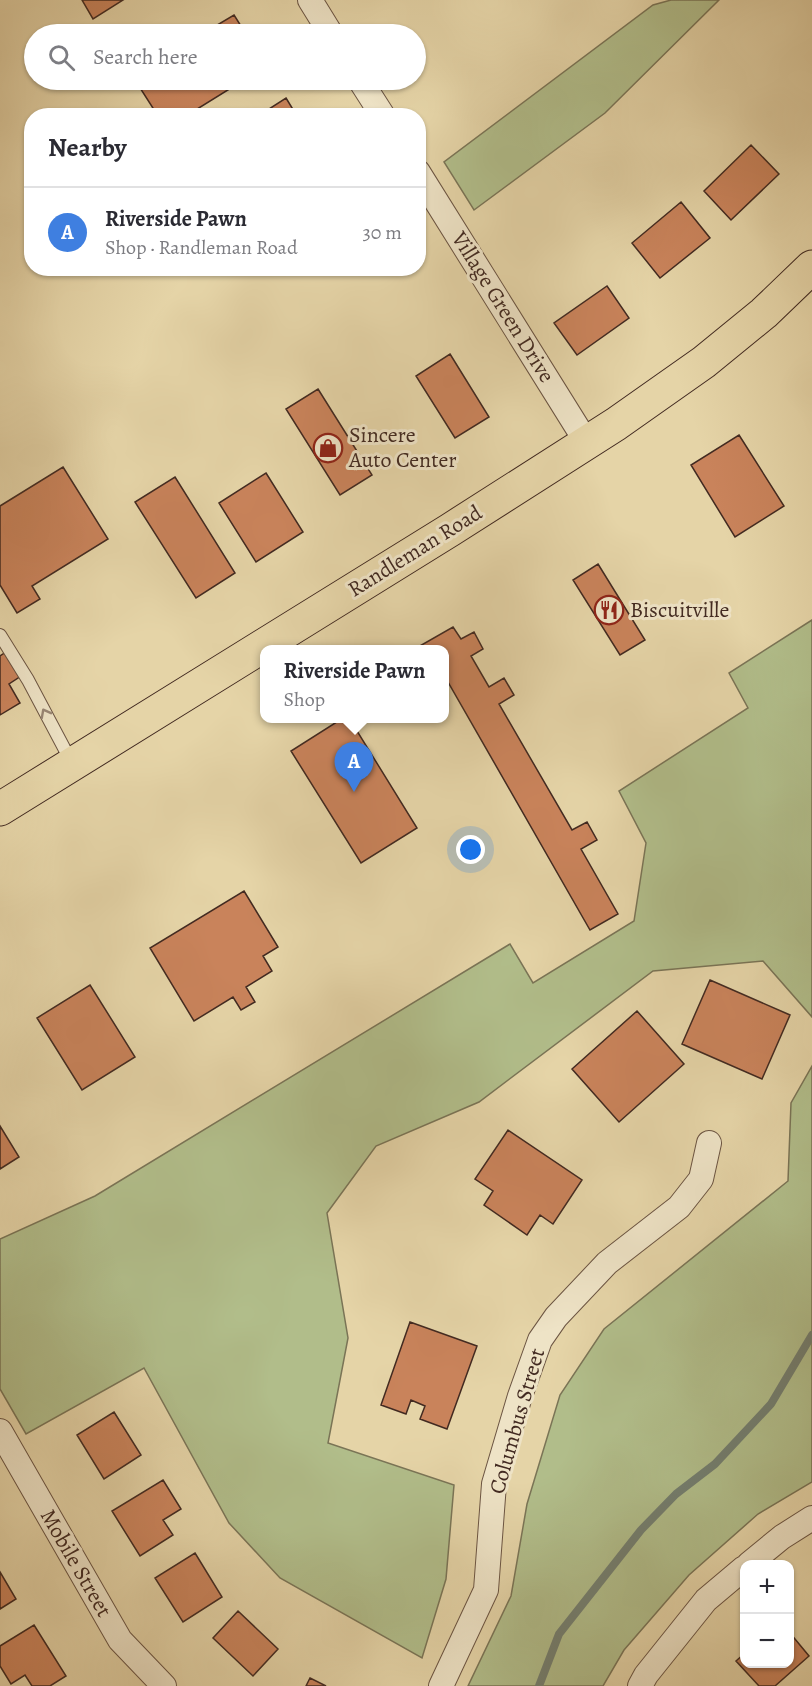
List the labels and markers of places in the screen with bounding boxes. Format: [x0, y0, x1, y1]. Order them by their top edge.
place label: Sincere Auto Center [348, 420, 457, 475]
shop icon: Sincere Auto Center [312, 432, 344, 464]
restaurant icon: Biscuitville [593, 594, 625, 626]
place label: Biscuitville [630, 595, 729, 625]
pin: A [334, 742, 374, 792]

